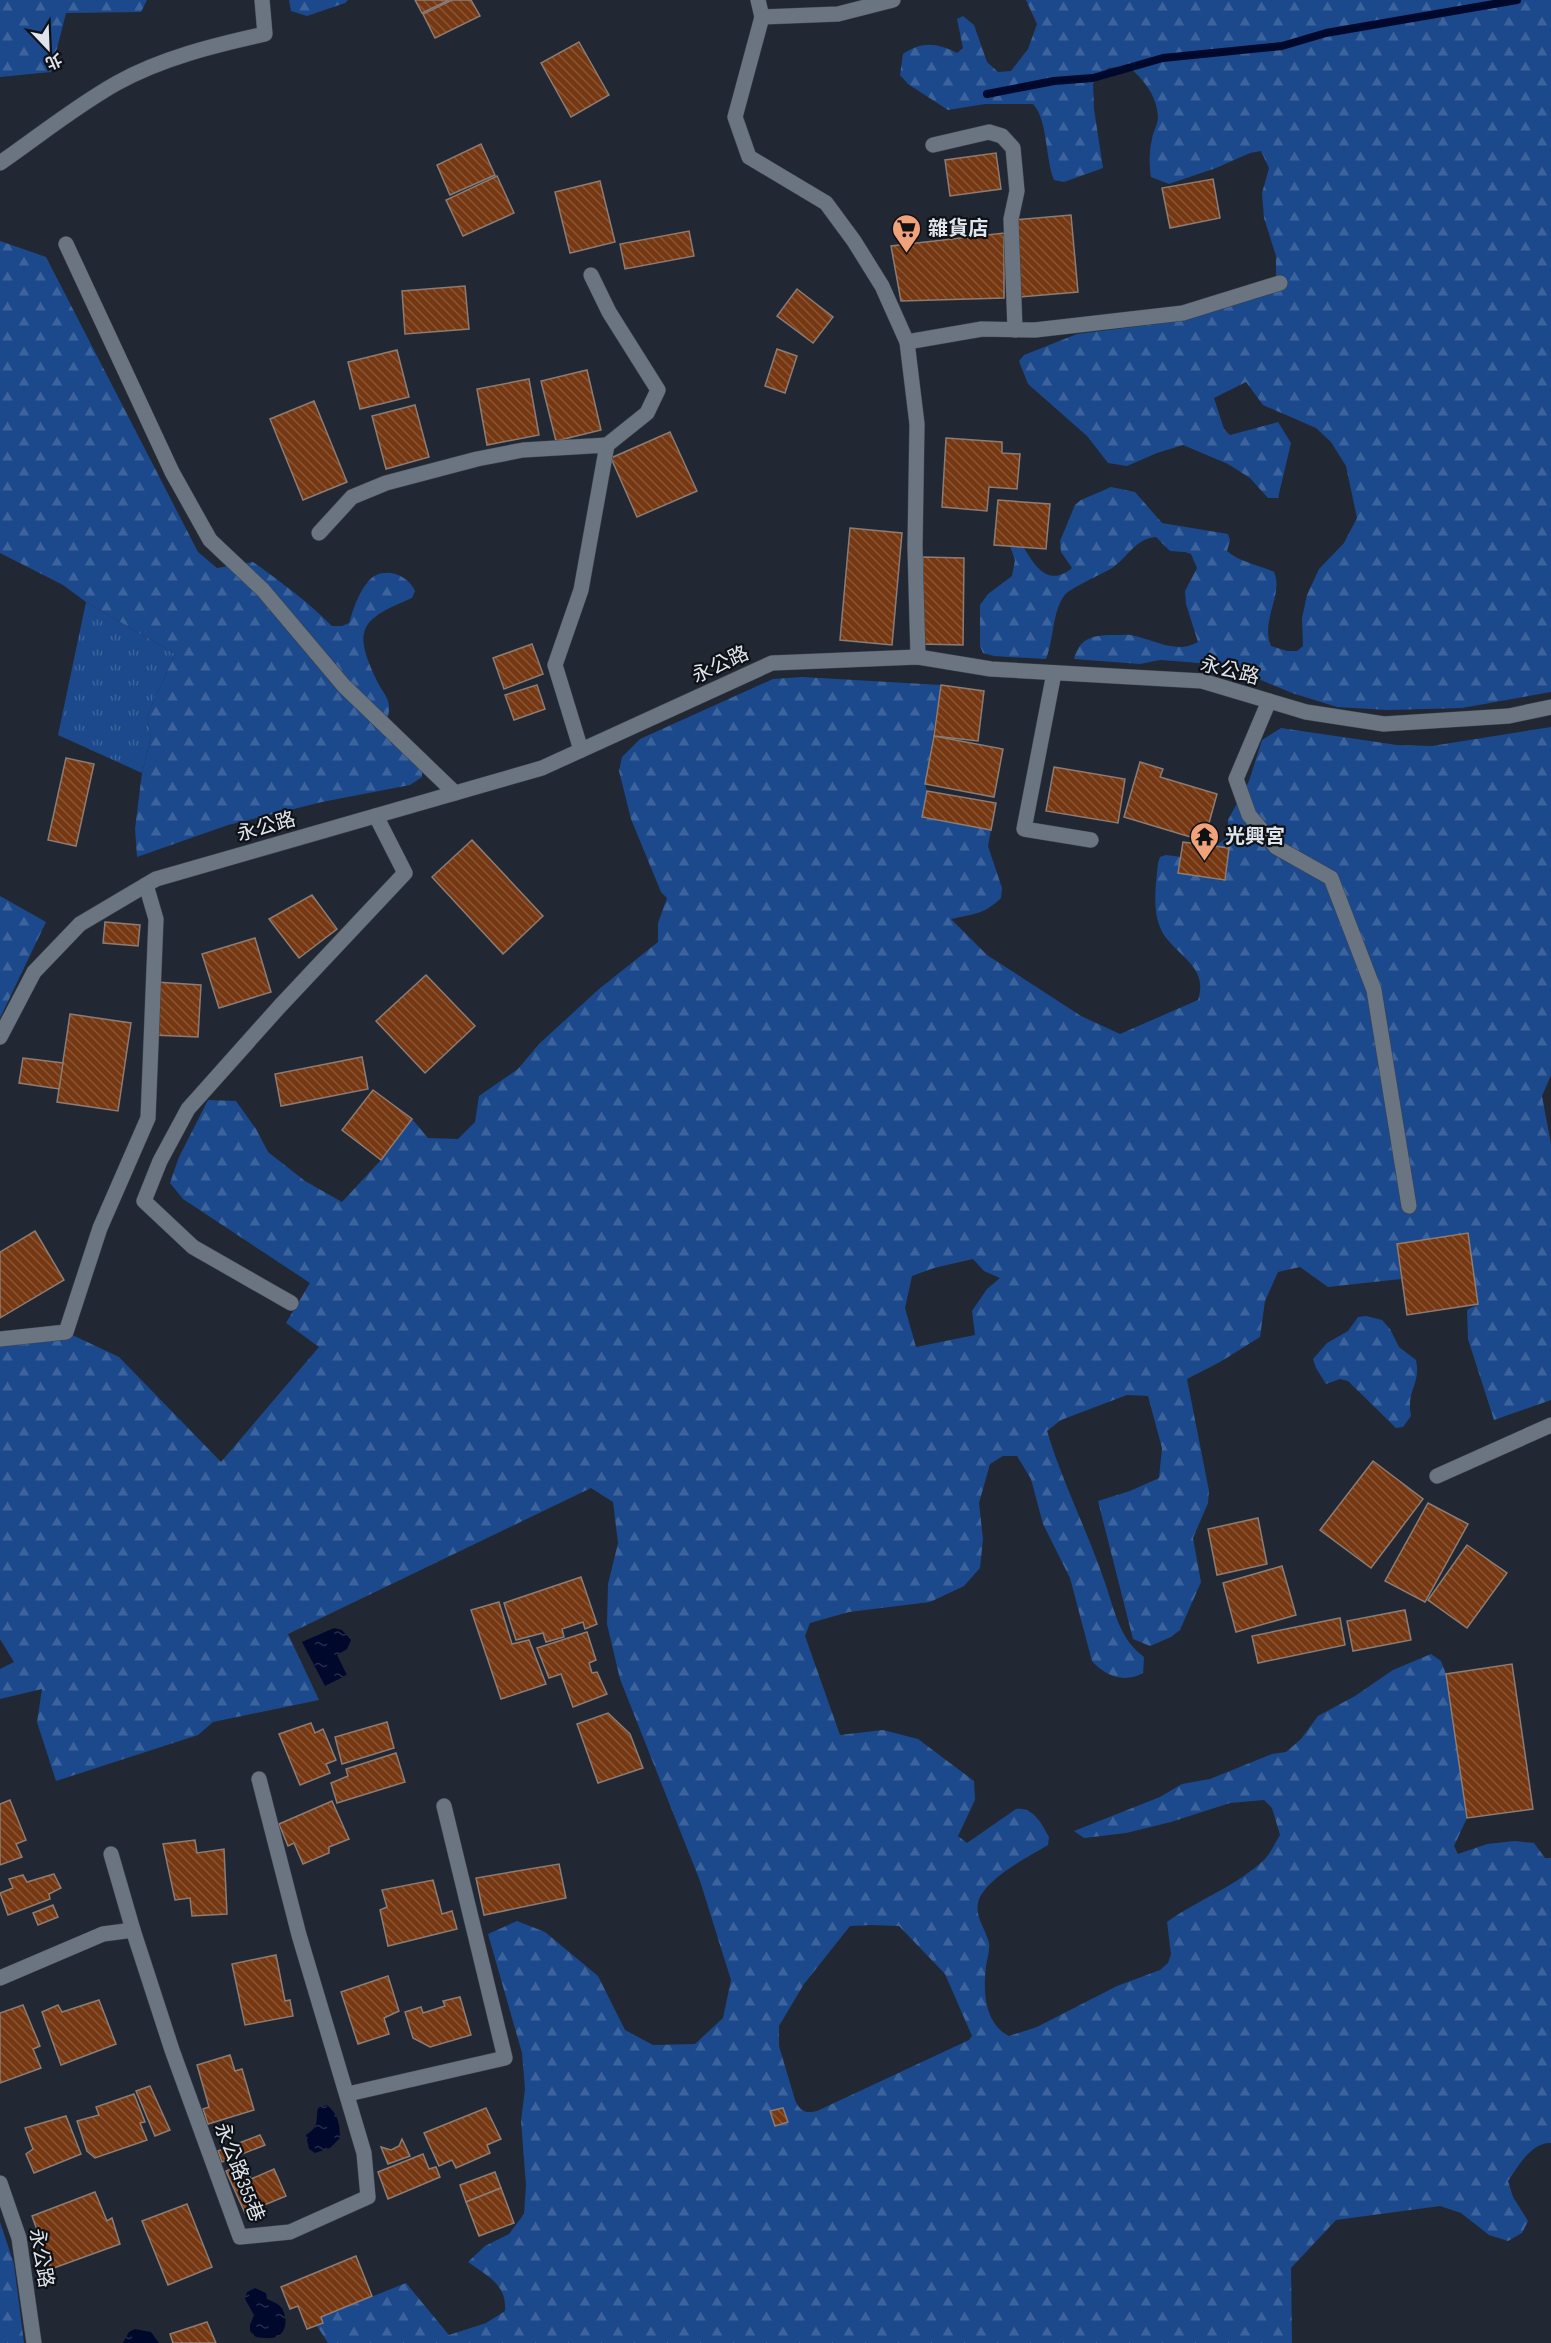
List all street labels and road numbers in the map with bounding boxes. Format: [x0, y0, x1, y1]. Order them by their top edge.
street label: 永公路 [688, 641, 753, 688]
street label: 永公路 [1198, 652, 1262, 690]
street label: 永公路 [234, 807, 298, 847]
street label: 永公路355巷 [209, 2119, 269, 2225]
street label: 永公路 [24, 2227, 58, 2290]

